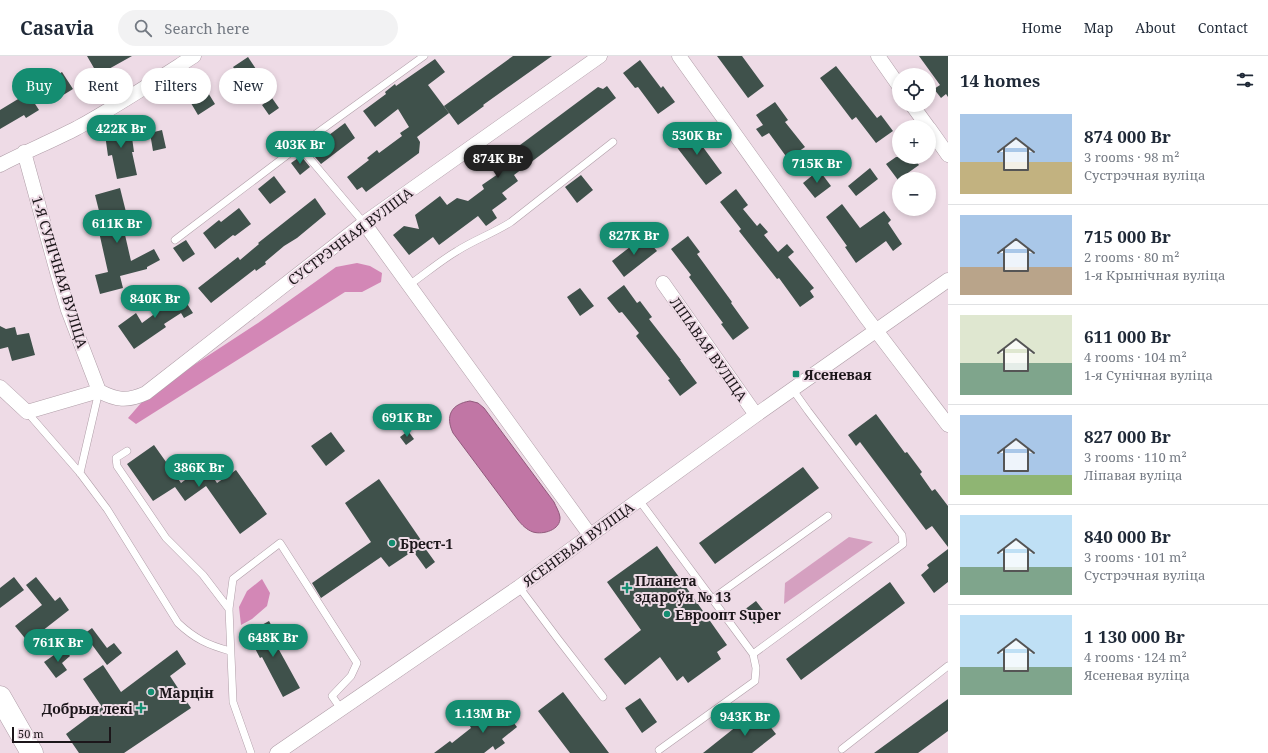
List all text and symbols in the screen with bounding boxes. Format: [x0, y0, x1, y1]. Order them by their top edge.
search box [118, 10, 398, 46]
text: Casavia [20, 15, 94, 41]
icon: search [132, 17, 154, 39]
text: Search here [164, 18, 249, 38]
text: Home [1022, 18, 1062, 37]
text: Map [1084, 18, 1113, 37]
text: About [1135, 18, 1176, 37]
text: Contact [1198, 18, 1248, 37]
chip: Buy [12, 68, 66, 104]
chip: Rent [74, 68, 133, 104]
chip: Filters [141, 68, 211, 104]
chip: New [219, 68, 277, 104]
map controls [892, 68, 936, 216]
button: locate [892, 68, 936, 112]
text: 14 homes [960, 69, 1040, 92]
icon: filters [1234, 69, 1256, 91]
pin: 422K Br [84, 115, 158, 149]
text: 422K Br [96, 119, 146, 137]
button: + [892, 120, 936, 164]
pin: 530K Br [660, 122, 734, 156]
text: 874 000 Br [1084, 125, 1171, 148]
text: 530K Br [672, 126, 722, 144]
icon: home [992, 130, 1040, 178]
pin: 403K Br [263, 131, 337, 165]
text: 403K Br [275, 135, 325, 153]
pin: 874K Br [461, 145, 535, 179]
text: 3 rooms · 98 m² [1084, 148, 1179, 166]
text: 874K Br [473, 149, 523, 167]
pin: 715K Br [780, 150, 854, 184]
text: 715K Br [792, 154, 842, 172]
text: Сустрэчная вуліца [1084, 166, 1206, 184]
button: − [892, 172, 936, 216]
street label: СУСТРЭЧНАЯ ВУЛІЦА [284, 183, 416, 289]
street label: 1-Я СУНІЧНАЯ ВУЛІЦА [28, 194, 92, 351]
pin: 611K Br [80, 210, 154, 244]
text: 611K Br [92, 214, 142, 232]
pin: 827K Br [597, 222, 671, 256]
text: 715 000 Br [1084, 225, 1171, 248]
text: 827K Br [609, 226, 659, 244]
icon: home [992, 231, 1040, 279]
text: 2 rooms · 80 m² [1084, 248, 1179, 266]
text: 1-я Крынічная вуліца [1084, 266, 1226, 284]
pin: 840K Br [118, 285, 192, 319]
text: 840K Br [130, 289, 180, 307]
street label: ЛІПАВАЯ ВУЛІЦА [666, 293, 752, 405]
text: 611 000 Br [1084, 325, 1171, 348]
icon: home [992, 331, 1040, 379]
text: 4 rooms · 104 m² [1084, 348, 1187, 366]
place label: Ясеневая [803, 365, 872, 384]
text: 1-я Сунічная вуліца [1084, 366, 1213, 384]
marker: Ясеневая [791, 369, 801, 379]
pin: 691K Br [370, 404, 444, 438]
text: 691K Br [382, 408, 432, 426]
text: 827 000 Br [1084, 425, 1171, 448]
icon: home [992, 431, 1040, 479]
text: 3 rooms · 110 m² [1084, 448, 1187, 466]
pin: 386K Br [162, 454, 236, 488]
text: 386K Br [174, 458, 224, 476]
text: Ліпавая вуліца [1084, 466, 1182, 484]
street label: ЯСЕНЕВАЯ ВУЛІЦА [518, 497, 637, 591]
text: 840 000 Br [1084, 525, 1171, 548]
icon: home [992, 531, 1040, 579]
place label: Брест-1 [400, 534, 453, 553]
marker: Брест-1 [387, 538, 397, 548]
text: 3 rooms · 101 m² [1084, 548, 1187, 566]
text: Сустрэчная вуліца [1084, 566, 1206, 584]
place label: Планета здароўя № 13 [635, 571, 731, 606]
marker: Планета здароўя № 13 [622, 583, 632, 593]
place label: Евроопт Super [675, 605, 782, 624]
marker: Евроопт Super [662, 609, 672, 619]
pin: 648K Br [236, 624, 310, 658]
text: 1 130 000 Br [1084, 625, 1185, 648]
text: 648K Br [248, 628, 298, 646]
pin: 761K Br [21, 629, 95, 663]
icon: home [992, 631, 1040, 679]
text: 761K Br [33, 633, 83, 651]
text: 4 rooms · 124 m² [1084, 648, 1187, 666]
text: Ясеневая вуліца [1084, 666, 1190, 684]
place label: Марцін [159, 683, 214, 702]
marker: Марцін [146, 687, 156, 697]
place label: Добрыя лекі [42, 699, 133, 718]
pin: 1.13M Br [442, 700, 524, 734]
marker: Добрыя лекі [136, 703, 146, 713]
pin: 943K Br [708, 703, 782, 737]
text: 1.13M Br [454, 704, 512, 722]
text: 943K Br [720, 707, 770, 725]
scale bar [12, 725, 111, 744]
text: 50 m [18, 726, 44, 741]

